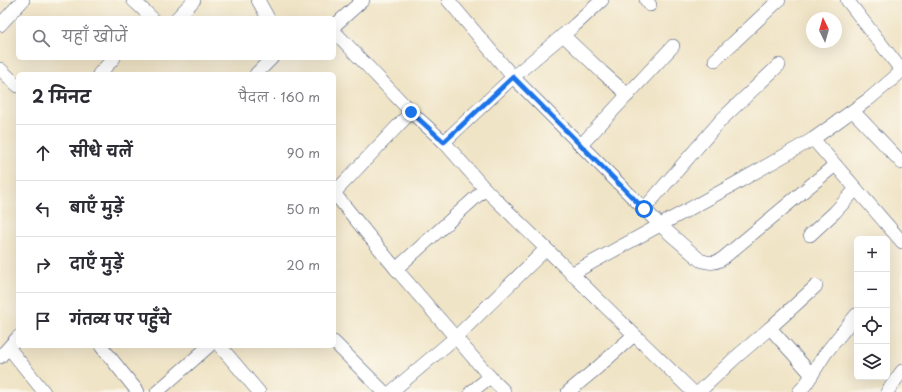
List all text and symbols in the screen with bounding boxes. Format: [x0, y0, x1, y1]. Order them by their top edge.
north arrow [806, 12, 842, 48]
search box [16, 16, 336, 60]
text: यहाँ खोजें [62, 24, 128, 47]
icon: search [30, 27, 52, 49]
text: 2 मिनट [32, 83, 91, 109]
text: पैदल · 160 m [238, 87, 320, 106]
route end [402, 103, 420, 121]
text: सीधे चलें [70, 139, 132, 162]
icon: ahead [32, 142, 54, 164]
text: 90 m [287, 143, 320, 162]
text: बाएँ मुड़ें [70, 195, 124, 218]
icon: left [32, 198, 54, 220]
text: 50 m [286, 199, 320, 218]
route start [635, 200, 653, 218]
map controls [854, 236, 890, 380]
button: + [854, 236, 890, 272]
text: दाएँ मुड़ें [70, 251, 123, 274]
icon: right [32, 254, 54, 276]
text: 20 m [286, 255, 320, 274]
button: − [854, 272, 890, 308]
text: गंतव्य पर पहुँचे [70, 307, 171, 330]
button: locate [854, 308, 890, 344]
icon: arrive [32, 310, 54, 332]
button: layers [854, 344, 890, 380]

